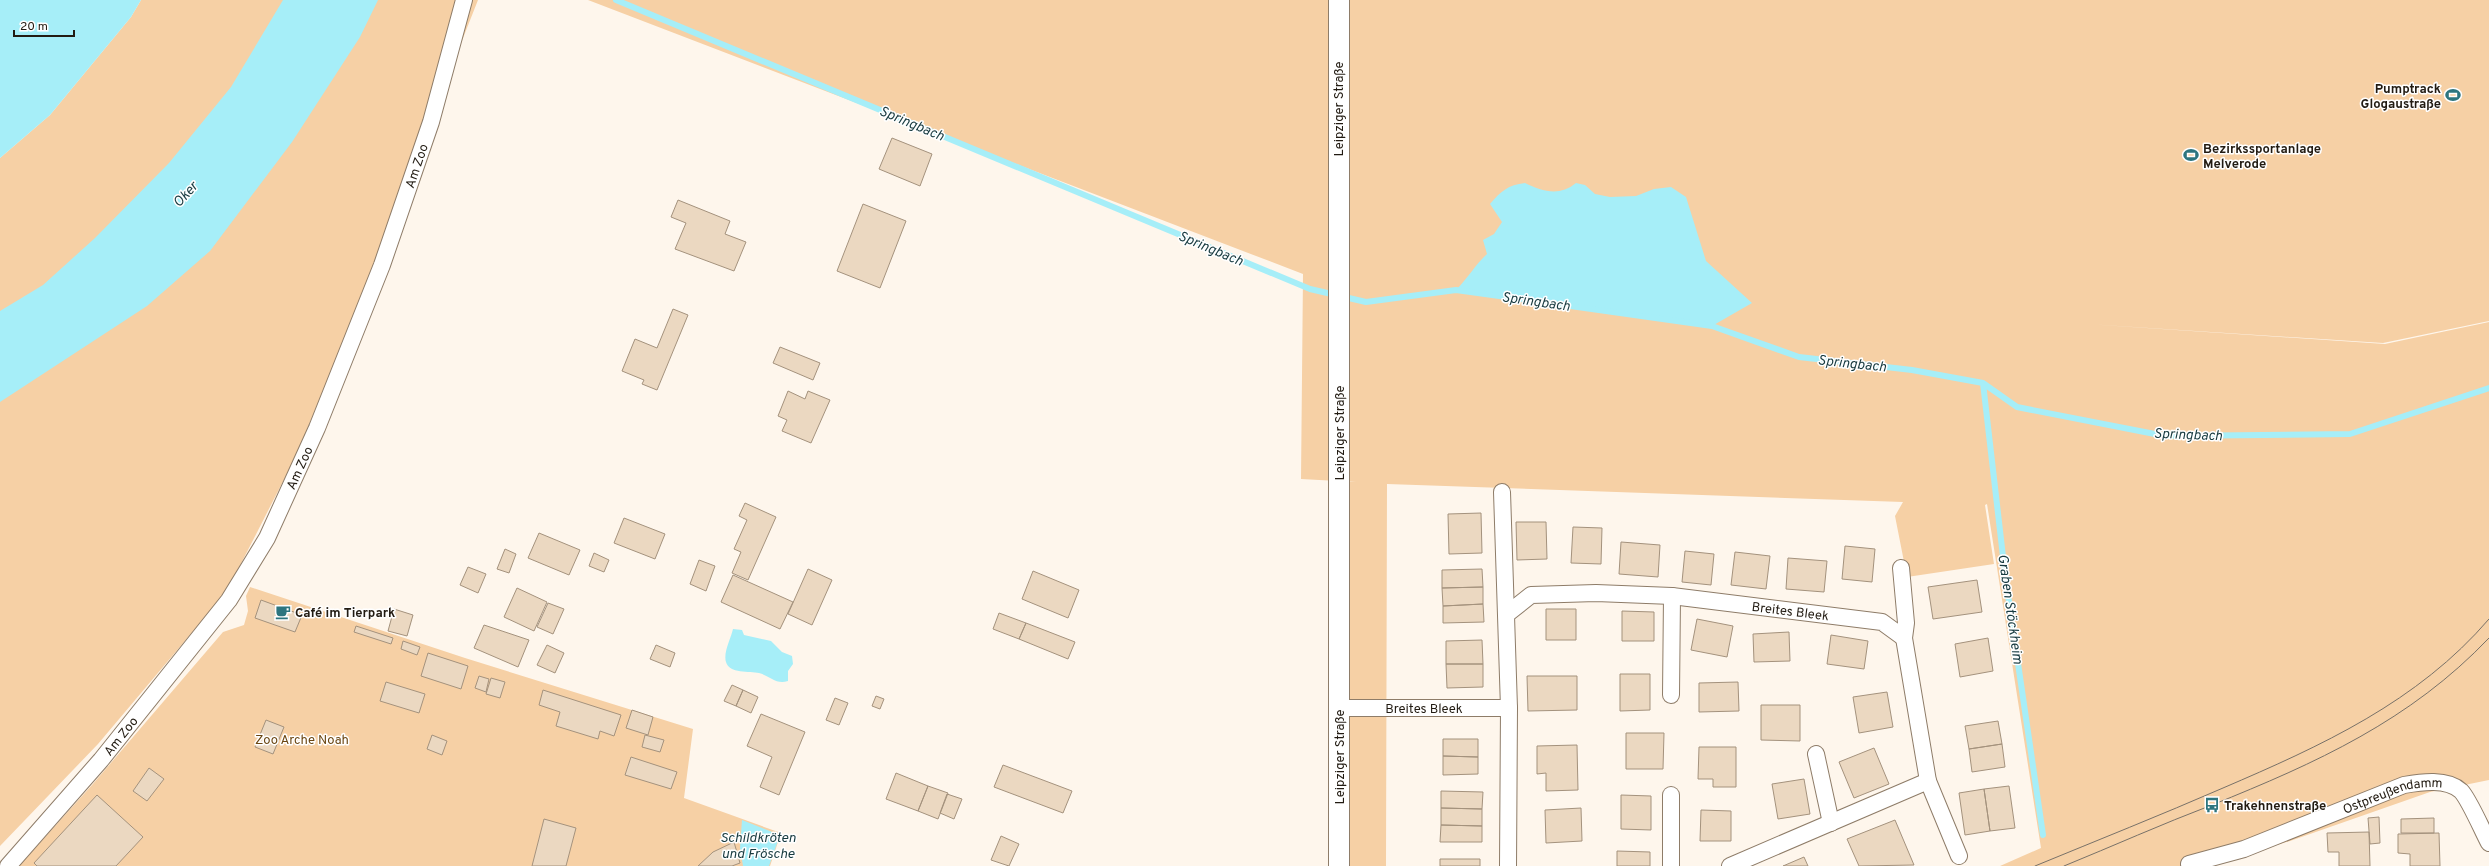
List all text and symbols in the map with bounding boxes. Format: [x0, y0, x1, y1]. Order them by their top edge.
scale bar [14, 12, 74, 38]
text: 20 m [20, 19, 48, 35]
street label: Leipziger Straße [1332, 62, 1348, 157]
place label: Pumptrack Glogaustraße [2361, 82, 2441, 113]
sports icon: Pumptrack Glogaustraße [2444, 86, 2462, 104]
water label: Springbach [876, 103, 947, 146]
street label: Am Zoo [403, 142, 433, 191]
place label: Bezirkssportanlage Melverode [2203, 142, 2321, 173]
sports icon: Bezirkssportanlage Melverode [2182, 146, 2200, 164]
water label: Oker [170, 177, 203, 211]
water label: Springbach [1175, 228, 1246, 271]
water label: Springbach [1501, 289, 1571, 316]
water label: Springbach [1817, 352, 1887, 377]
street label: Leipziger Straße [1333, 386, 1349, 481]
water label: Springbach [2153, 426, 2223, 445]
street label: Am Zoo [284, 444, 318, 493]
water label: Graben Stöckheim [1993, 553, 2026, 666]
street label: Breites Bleek [1751, 600, 1830, 625]
cafe icon: Café im Tierpark [274, 603, 292, 621]
place label: Café im Tierpark [295, 606, 395, 622]
street label: Breites Bleek [1385, 702, 1463, 718]
street label: Leipziger Straße [1333, 710, 1349, 805]
street label: Am Zoo [101, 714, 142, 760]
park label: Zoo Arche Noah [255, 733, 349, 749]
street label: Ostpreußendamm [2341, 776, 2443, 819]
bus stop icon: Trakehnenstraße [2203, 796, 2221, 814]
place label: Trakehnenstraße [2224, 799, 2326, 815]
water label: Schildkröten und Frösche [720, 830, 796, 863]

